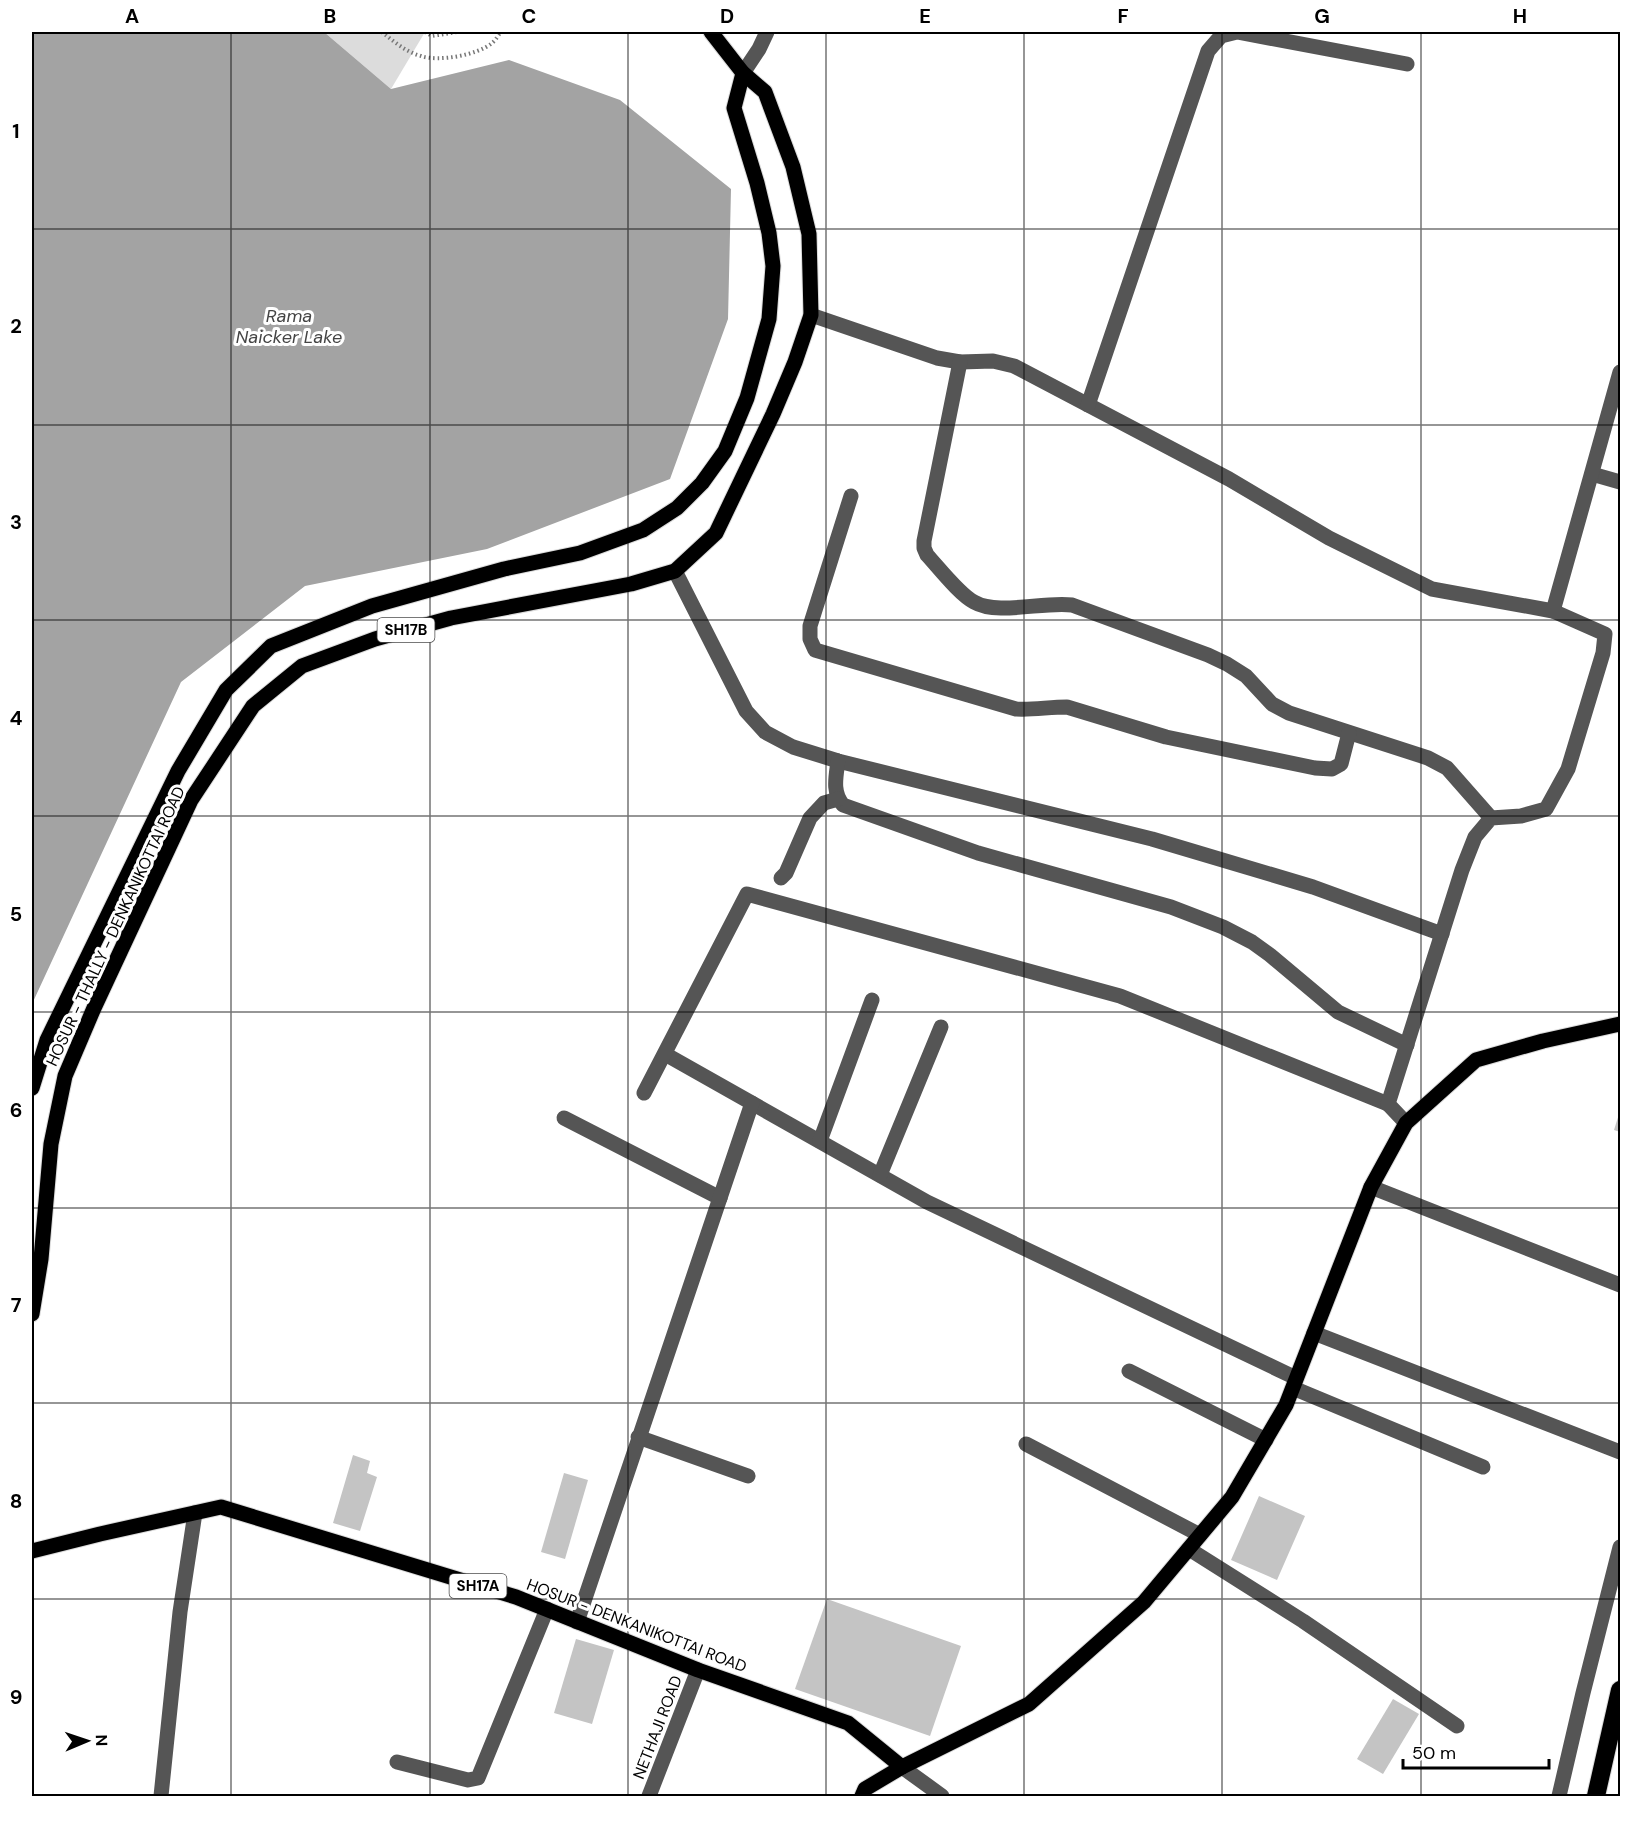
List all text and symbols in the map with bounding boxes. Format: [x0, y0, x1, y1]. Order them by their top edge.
text: A [125, 3, 139, 29]
text: B [324, 3, 336, 29]
text: C [522, 3, 536, 29]
text: D [720, 3, 734, 29]
text: E [919, 3, 931, 29]
text: F [1117, 3, 1129, 29]
text: G [1314, 3, 1330, 29]
text: H [1513, 3, 1527, 29]
text: 1 [12, 118, 20, 144]
water label: Rama Naicker Lake [236, 304, 342, 349]
text: 2 [10, 313, 22, 339]
text: 3 [10, 509, 22, 535]
road number: SH17B [378, 618, 434, 642]
text: 4 [10, 705, 23, 731]
street label: HOSUR - THALLY - DENKANIKOTTAI ROAD [41, 783, 190, 1069]
text: 5 [10, 901, 22, 927]
text: 6 [10, 1097, 22, 1123]
text: 7 [11, 1292, 22, 1318]
text: 8 [10, 1488, 22, 1514]
road number: SH17A [450, 1574, 506, 1598]
street label: HOSUR - DENKANIKOTTAI ROAD [524, 1574, 750, 1677]
street label: NETHAJI ROAD [628, 1672, 687, 1782]
text: 9 [10, 1684, 22, 1710]
north arrow [57, 1711, 117, 1771]
scale bar [1403, 1732, 1548, 1770]
text: N [91, 1734, 112, 1747]
text: 50 m [1412, 1741, 1456, 1765]

